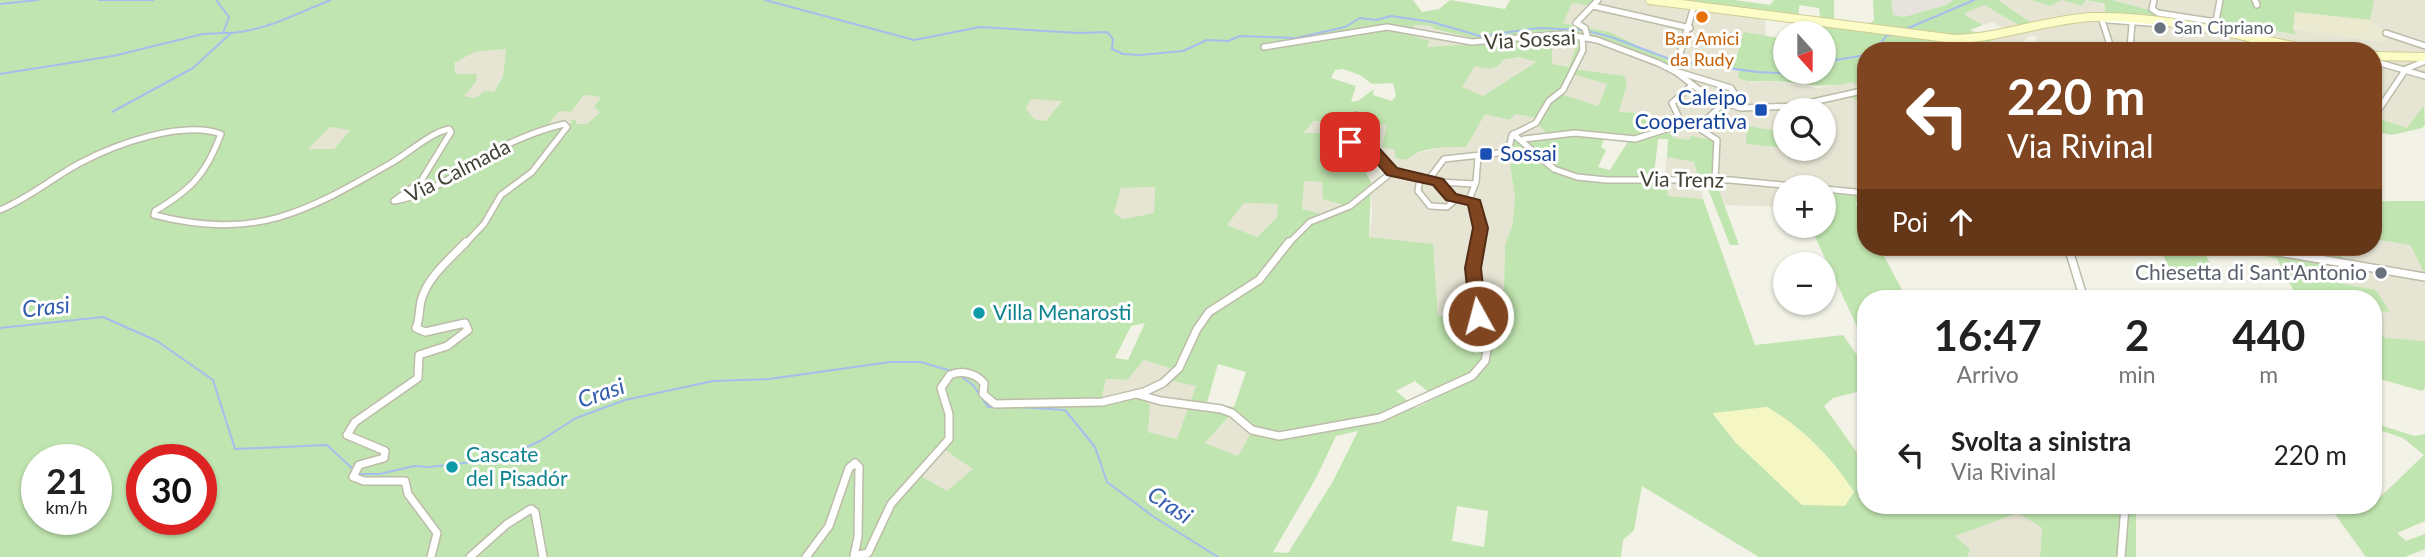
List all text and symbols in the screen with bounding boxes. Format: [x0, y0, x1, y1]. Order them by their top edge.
marker: Bar Amici da Rudy [1694, 9, 1710, 25]
place label: San Cipriano [2174, 16, 2274, 38]
marker: San Cipriano [2152, 20, 2168, 36]
north arrow [1773, 21, 1836, 84]
map controls [1773, 21, 1836, 315]
street label: Via Sossai [1483, 24, 1577, 53]
place label: Bar Amici da Rudy [1665, 27, 1739, 70]
text: 220 m [2007, 67, 2145, 125]
icon: left [1892, 70, 1983, 161]
place label: Caleipo Cooperativa [1635, 84, 1747, 133]
button: search [1773, 98, 1836, 161]
marker: Caleipo Cooperativa [1753, 102, 1769, 118]
pin [1320, 112, 1380, 172]
icon: arrive [1331, 123, 1369, 161]
text: Via Rivinal [2007, 126, 2153, 165]
street label: Via Calmada [401, 133, 514, 207]
place label: Sossai [1500, 140, 1557, 165]
marker: Sossai [1478, 146, 1494, 162]
street label: Via Trenz [1640, 165, 1724, 192]
button: + [1773, 175, 1836, 238]
icon: ahead [1942, 203, 1980, 241]
text: Poi [1892, 206, 1928, 238]
button: − [1773, 252, 1836, 315]
place label: Chiesetta di Sant'Antonio [2135, 259, 2367, 284]
marker: Chiesetta di Sant'Antonio [2373, 265, 2389, 281]
position arrow [1441, 279, 1515, 353]
water label: Crasi [21, 290, 71, 322]
place label: Villa Menarosti [993, 299, 1132, 324]
marker: Villa Menarosti [971, 305, 987, 321]
text: 16:47 [1934, 310, 2042, 360]
text: 2 [2125, 310, 2149, 360]
text: 440 [2232, 310, 2305, 360]
text: Arrivo [1957, 360, 2019, 388]
text: min [2118, 360, 2156, 388]
text: m [2259, 360, 2278, 388]
water label: Crasi [574, 371, 628, 413]
text: Svolta a sinistra [1951, 425, 2131, 457]
icon: left [1892, 436, 1930, 474]
text: 220 m [2274, 439, 2347, 471]
place label: Cascate del Pisadór [466, 441, 568, 490]
speed limit sign: 30 [126, 444, 217, 535]
text: Via Rivinal [1951, 457, 2056, 485]
text: 21 [46, 459, 87, 501]
marker: Cascate del Pisadór [444, 459, 460, 475]
water label: Crasi [1143, 479, 1198, 529]
text: km/h [45, 496, 88, 518]

